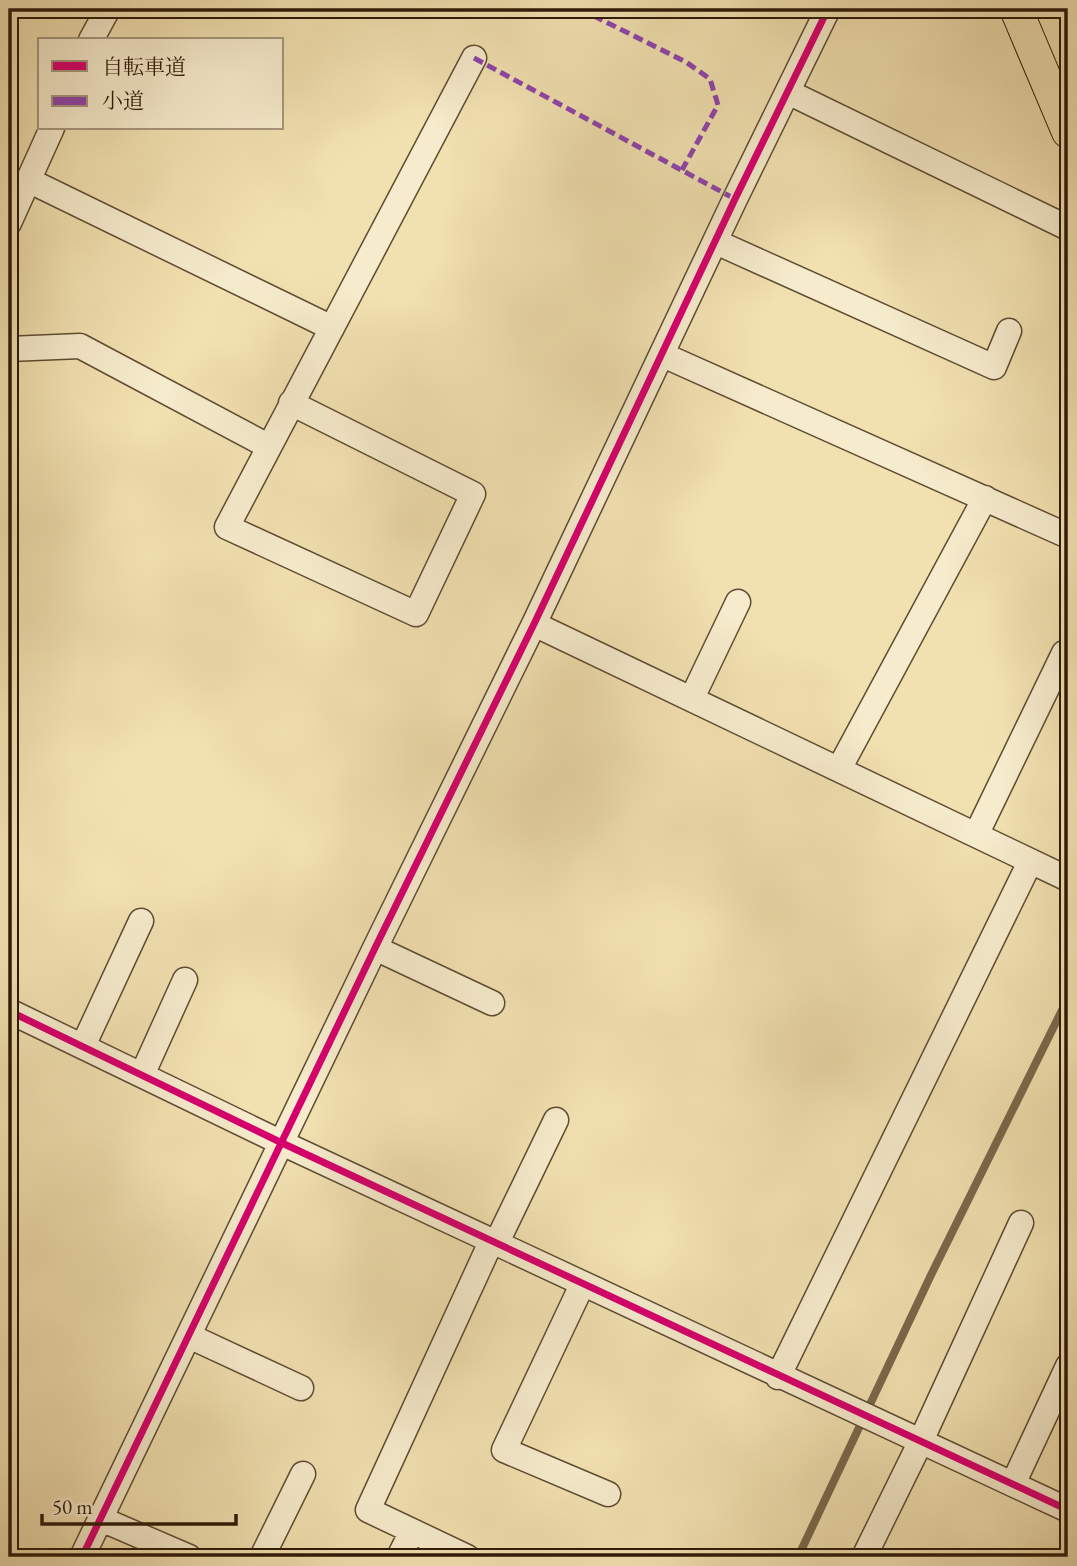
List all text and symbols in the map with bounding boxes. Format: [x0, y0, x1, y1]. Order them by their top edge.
legend [38, 38, 284, 130]
text: 自転車道 [102, 53, 186, 80]
text: 小道 [102, 87, 144, 114]
scale bar [42, 1482, 236, 1526]
text: 50 m [52, 1493, 93, 1520]

